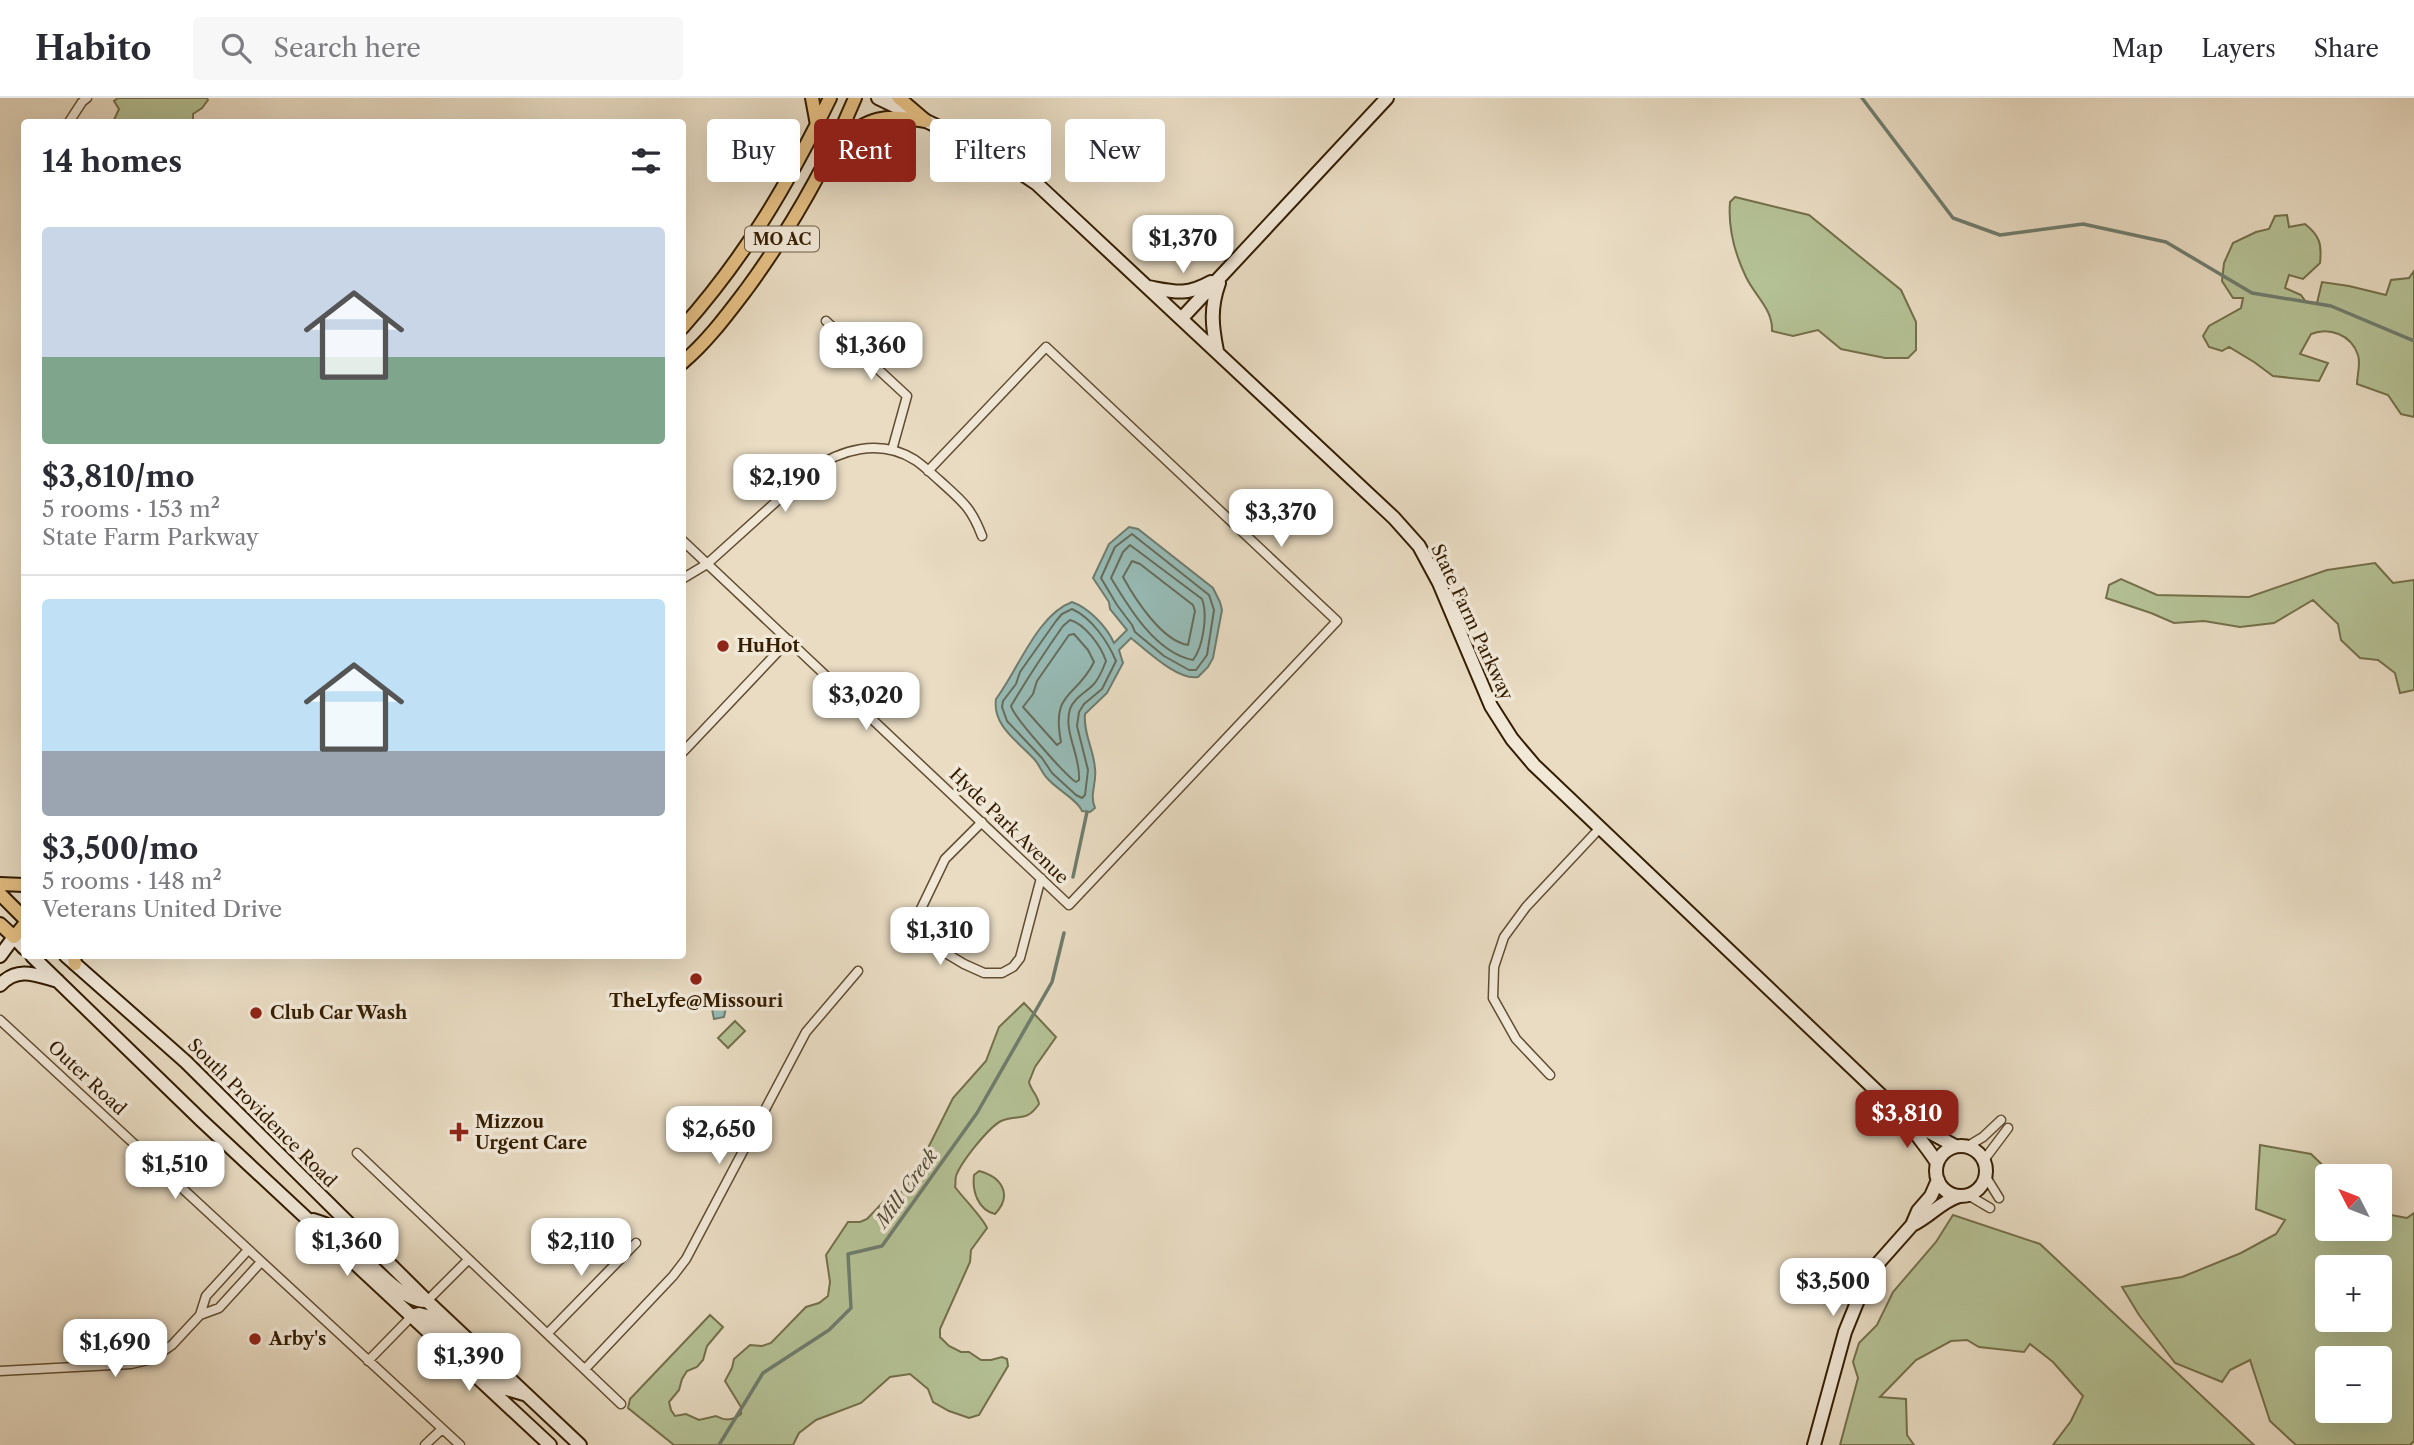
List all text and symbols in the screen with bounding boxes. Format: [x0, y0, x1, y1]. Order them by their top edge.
search box [193, 17, 683, 80]
text: Habito [35, 28, 151, 69]
icon: search [217, 29, 255, 67]
text: Search here [273, 32, 421, 64]
text: Map [2112, 34, 2163, 63]
text: Layers [2201, 34, 2276, 63]
text: Share [2314, 34, 2379, 63]
chip: Buy [707, 119, 800, 182]
chip: Rent [814, 119, 916, 182]
chip: Filters [930, 119, 1051, 182]
chip: New [1065, 119, 1165, 182]
icon: filters [627, 142, 665, 180]
text: 14 homes [42, 143, 182, 180]
pin: $1,370 [1126, 216, 1240, 275]
text: $1,370 [1148, 224, 1218, 252]
road number: MO AC [745, 226, 819, 252]
icon: home [291, 272, 417, 398]
pin: $1,360 [814, 322, 928, 382]
text: $1,360 [836, 331, 906, 359]
pin: $2,190 [728, 454, 842, 514]
text: $3,810/mo [42, 458, 194, 495]
text: $2,190 [749, 463, 821, 491]
pin: $3,370 [1224, 490, 1338, 549]
text: 5 rooms · 153 m² [42, 495, 220, 523]
text: $3,370 [1245, 498, 1317, 526]
text: State Farm Parkway [42, 523, 259, 551]
street label: State Farm Parkway [1426, 540, 1518, 704]
place label: HuHot [737, 635, 800, 657]
marker: HuHot [715, 638, 731, 654]
icon: home [291, 644, 417, 770]
pin: $3,020 [809, 672, 923, 732]
text: $3,020 [829, 681, 903, 709]
street label: Hyde Park Avenue [945, 764, 1073, 888]
text: $3,500/mo [42, 830, 198, 867]
text: 5 rooms · 148 m² [42, 867, 222, 895]
text: Veterans United Drive [42, 895, 282, 923]
pin: $1,310 [883, 908, 997, 967]
text: $1,310 [906, 916, 974, 944]
marker: TheLyfe@Missouri [688, 971, 704, 987]
place label: TheLyfe@Missouri [609, 990, 784, 1012]
place label: Club Car Wash [270, 1002, 408, 1024]
marker: Club Car Wash [248, 1005, 264, 1021]
street label: South Providence Road [183, 1034, 341, 1192]
street label: Outer Road [43, 1036, 131, 1120]
pin: $3,810 [1850, 1090, 1964, 1150]
text: $3,810 [1871, 1099, 1943, 1127]
pin: $2,650 [662, 1107, 776, 1166]
place label: Mizzou Urgent Care [475, 1111, 587, 1154]
text: $2,650 [682, 1115, 756, 1143]
marker: Mizzou Urgent Care [449, 1122, 469, 1142]
pin: $1,510 [118, 1142, 232, 1201]
water label: Mill Creek [869, 1145, 942, 1233]
text: $1,510 [141, 1150, 209, 1178]
north arrow [2315, 1164, 2392, 1241]
map controls [2315, 1164, 2392, 1423]
pin: $1,360 [290, 1218, 404, 1278]
pin: $2,110 [524, 1218, 638, 1278]
text: $1,360 [312, 1227, 382, 1255]
text: $2,110 [547, 1227, 615, 1255]
button: + [2315, 1255, 2392, 1332]
pin: $3,500 [1776, 1258, 1890, 1318]
text: $3,500 [1796, 1267, 1870, 1295]
pin: $1,690 [58, 1320, 172, 1379]
text: $1,690 [79, 1328, 151, 1356]
place label: Arby's [268, 1328, 326, 1350]
marker: Arby's [247, 1331, 263, 1347]
pin: $1,390 [412, 1334, 526, 1393]
text: $1,390 [434, 1342, 504, 1370]
button: − [2315, 1346, 2392, 1423]

